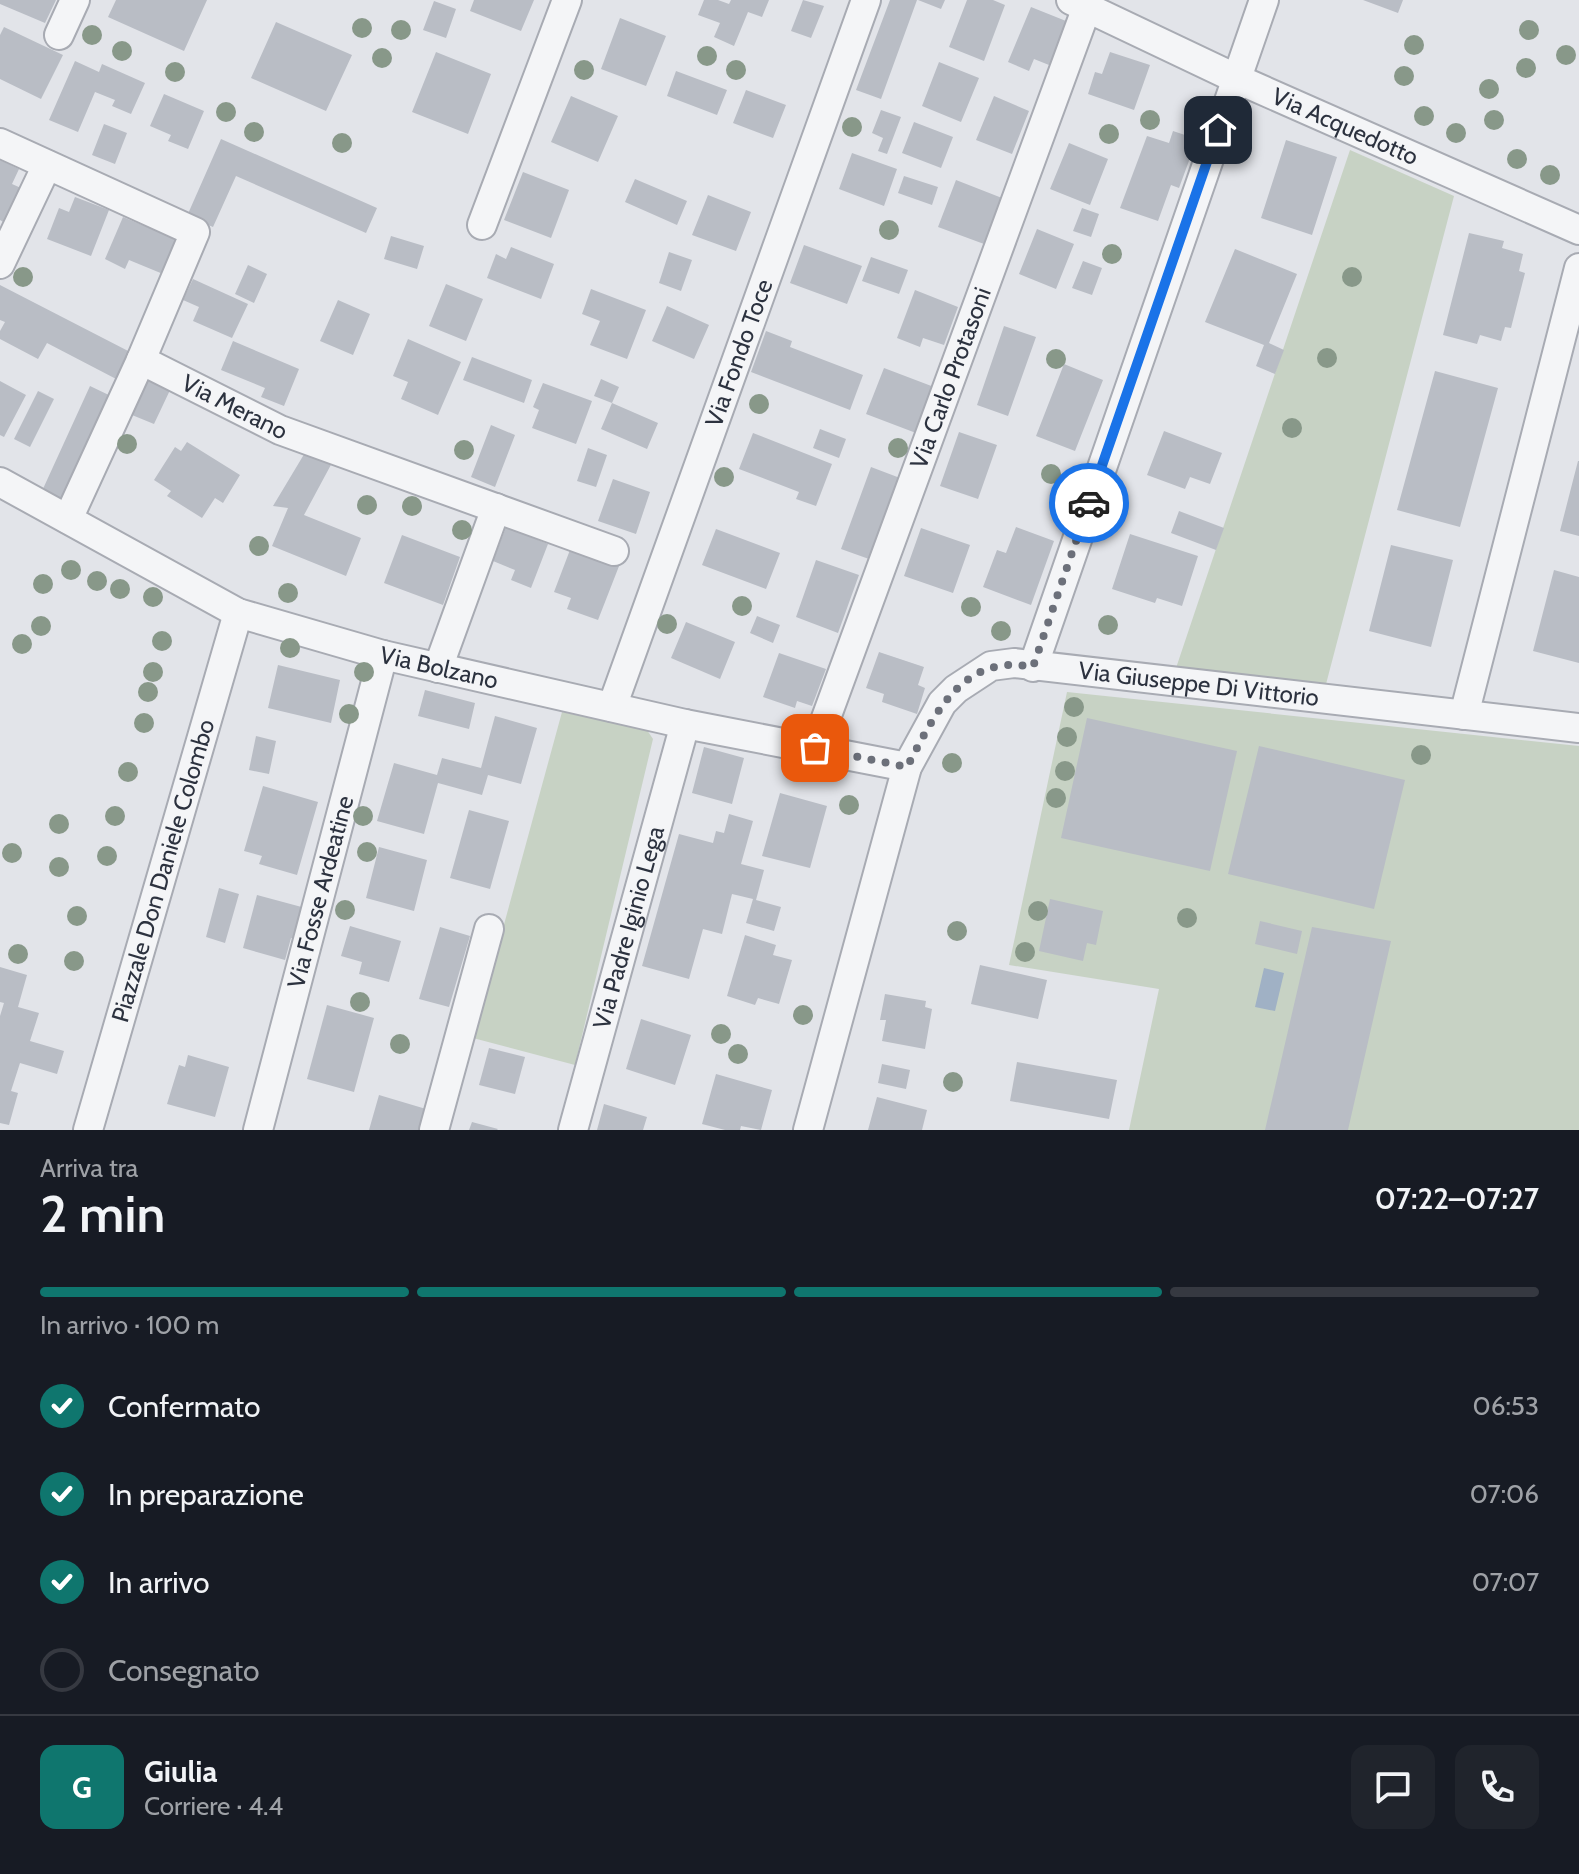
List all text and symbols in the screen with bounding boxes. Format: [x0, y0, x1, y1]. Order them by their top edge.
street label: Via Acquedotto [1268, 81, 1423, 171]
pin [1184, 96, 1252, 164]
icon: home [1196, 108, 1240, 152]
street label: Via Fondo Toce [699, 275, 778, 431]
street label: Via Carlo Protasoni [904, 283, 997, 473]
street label: Via Merano [177, 368, 293, 445]
courier [1049, 463, 1129, 543]
icon: car [1067, 481, 1111, 525]
street label: Via Bolzano [377, 640, 501, 695]
street label: Via Giuseppe Di Vittorio [1077, 656, 1321, 712]
pin [781, 714, 849, 782]
street label: Piazzale Don Daniele Colombo [105, 716, 220, 1025]
icon: bag [793, 726, 837, 770]
street label: Via Fosse Ardeatine [281, 793, 359, 991]
street label: Via Padre Iginio Lega [587, 822, 670, 1032]
text: Arriva tra [40, 1152, 138, 1184]
text: 07:22–07:27 [1375, 1180, 1539, 1217]
text: 2 min [40, 1182, 165, 1245]
text: In arrivo · 100 m [40, 1309, 219, 1341]
icon: check [40, 1384, 84, 1428]
text: Confermato [108, 1388, 261, 1425]
text: 06:53 [1473, 1390, 1539, 1422]
icon: check [40, 1472, 84, 1516]
text: In preparazione [108, 1476, 304, 1513]
text: 07:06 [1470, 1478, 1539, 1510]
icon: check [40, 1560, 84, 1604]
text: In arrivo [108, 1564, 210, 1601]
text: 07:07 [1472, 1566, 1539, 1598]
text: Consegnato [108, 1652, 259, 1689]
button: chat [1351, 1745, 1435, 1829]
button: phone [1455, 1745, 1539, 1829]
text: Giulia [144, 1753, 218, 1790]
text: G [72, 1769, 92, 1806]
text: Corriere · 4.4 [144, 1790, 283, 1822]

